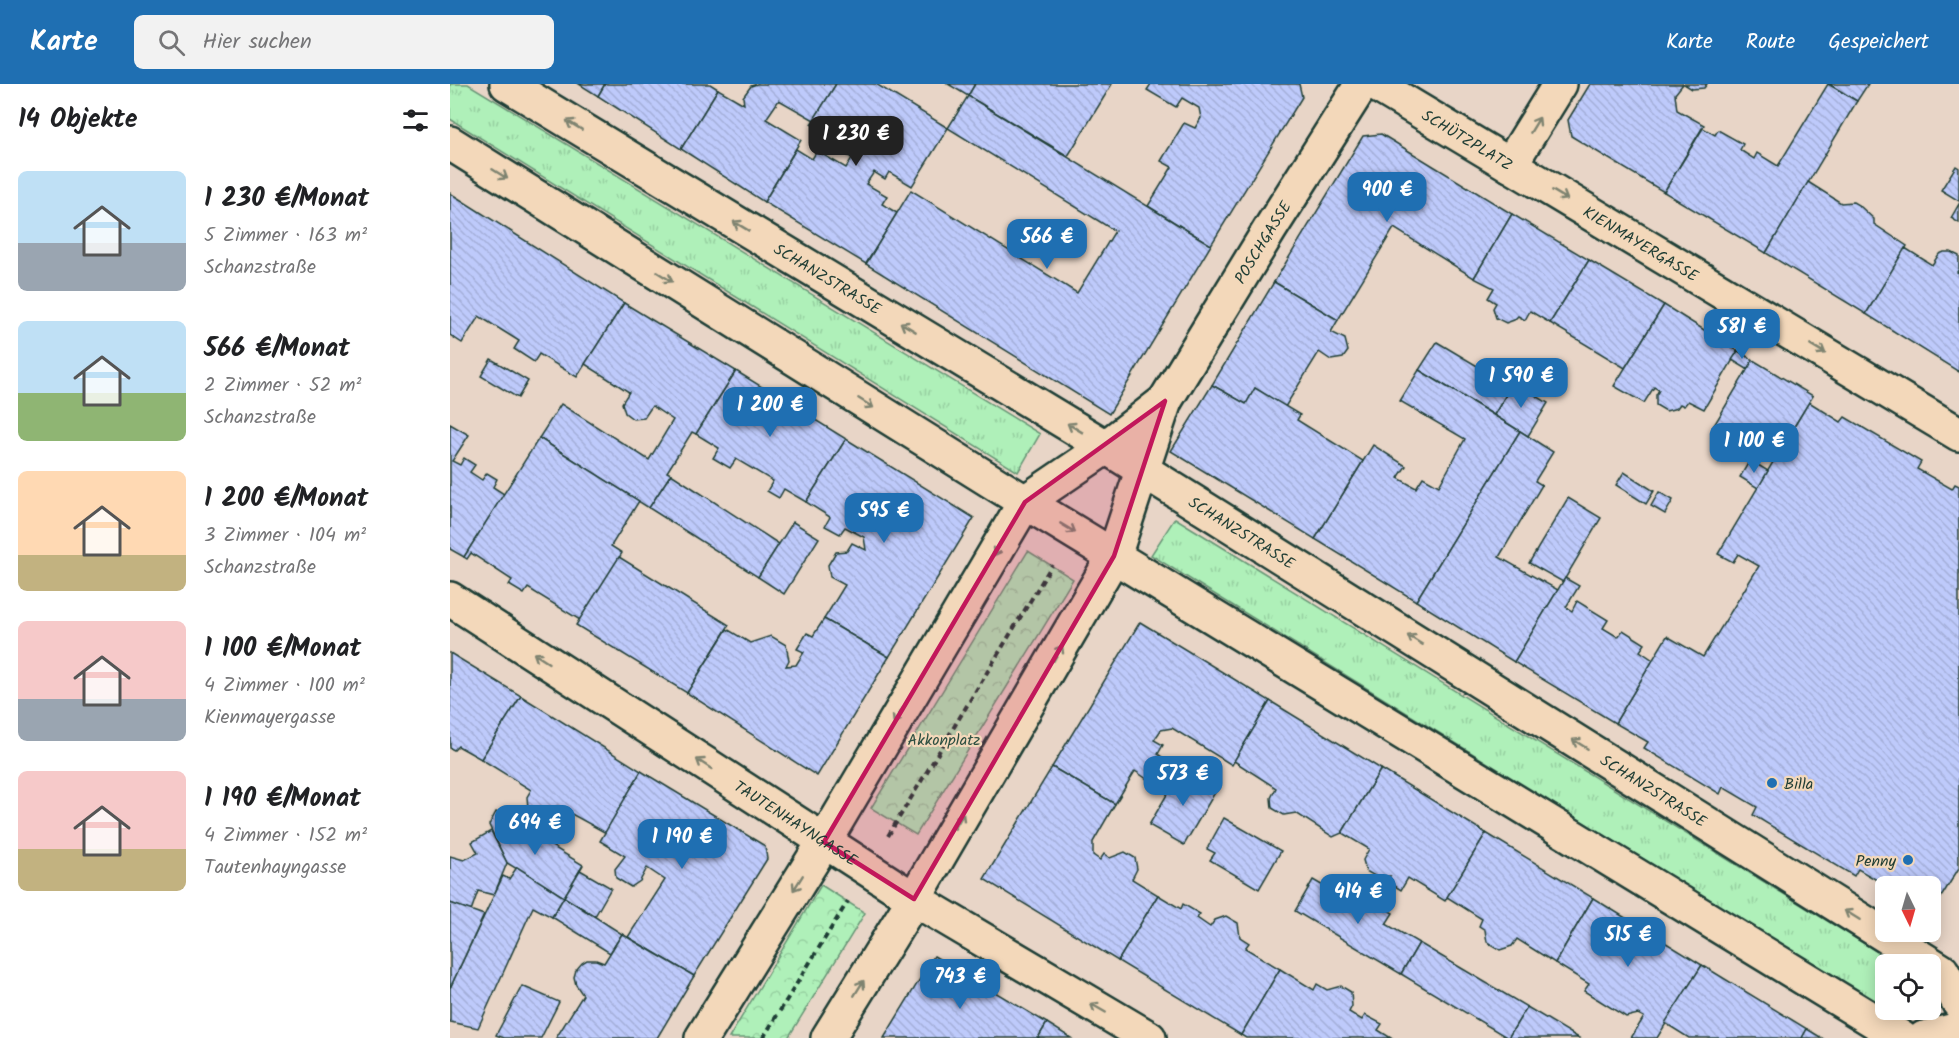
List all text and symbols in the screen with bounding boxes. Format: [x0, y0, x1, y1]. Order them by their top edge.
search box [134, 15, 554, 69]
text: Karte [30, 20, 98, 65]
text: Hier suchen [203, 25, 312, 60]
icon: search [155, 26, 188, 59]
text: Karte [1666, 26, 1713, 59]
text: Route [1746, 26, 1795, 59]
text: Gespeichert [1828, 26, 1929, 59]
text: 14 Objekte [18, 99, 138, 141]
icon: filters [399, 104, 432, 137]
street label: SCHÜTZPLATZ [1416, 104, 1517, 178]
pin: 1 230 € [801, 116, 911, 167]
one-way arrow [1530, 117, 1542, 134]
one-way arrow [566, 118, 583, 130]
text: 1 230 € [823, 119, 889, 151]
one-way arrow [491, 169, 508, 181]
pin: 900 € [1345, 172, 1429, 223]
text: 900 € [1361, 175, 1413, 207]
text: 1 230 €/Monat [204, 178, 369, 220]
one-way arrow [1551, 190, 1568, 202]
icon: home [66, 195, 138, 267]
street label: POSCHGASSE [1228, 196, 1299, 289]
street label: KIENMAYERGASSE [1578, 200, 1703, 289]
one-way arrow [733, 219, 750, 231]
pin: 566 € [1005, 219, 1089, 270]
text: 5 Zimmer · 163 m² [204, 220, 367, 252]
text: 566 € [1021, 222, 1073, 254]
street label: SCHANZSTRASSE [768, 237, 886, 322]
text: Schanzstraße [204, 252, 316, 284]
one-way arrow [656, 272, 673, 284]
pin: 581 € [1700, 309, 1784, 360]
text: 581 € [1718, 312, 1766, 344]
one-way arrow [900, 320, 917, 332]
text: 566 €/Monat [204, 328, 350, 370]
one-way arrow [1809, 344, 1826, 356]
icon: home [66, 345, 138, 417]
pin: 1 590 € [1466, 358, 1576, 409]
text: 1 590 € [1489, 361, 1553, 393]
text: 2 Zimmer · 52 m² [204, 370, 362, 402]
pin: 1 200 € [715, 387, 825, 438]
text: 1 200 € [737, 390, 803, 422]
one-way arrow [857, 397, 874, 409]
text: Schanzstraße [204, 402, 316, 434]
one-way arrow [1067, 421, 1084, 433]
pin: 1 100 € [1699, 423, 1809, 474]
text: 1 100 € [1724, 426, 1784, 458]
text: 1 200 €/Monat [204, 478, 368, 520]
street label: SCHANZSTRASSE [1183, 491, 1300, 577]
pin: 595 € [842, 493, 926, 544]
icon: home [66, 495, 138, 567]
text: 595 € [859, 496, 909, 528]
text: 3 Zimmer · 104 m² [204, 520, 366, 552]
one-way arrow [1059, 522, 1076, 534]
one-way arrow [992, 539, 1004, 556]
text: Schanzstraße [204, 552, 316, 584]
text: 1 100 €/Monat [204, 628, 361, 670]
one-way arrow [1407, 634, 1424, 646]
icon: home [66, 645, 138, 717]
one-way arrow [1052, 645, 1064, 662]
one-way arrow [533, 652, 550, 664]
text: 4 Zimmer · 100 m² [204, 670, 365, 702]
text: Kienmayergasse [204, 702, 335, 734]
one-way arrow [892, 707, 904, 724]
park label: Akkonplatz [908, 728, 980, 753]
one-way arrow [1572, 738, 1589, 750]
street label: SCHANZSTRASSE [1595, 749, 1712, 835]
pin: 573 € [1141, 756, 1225, 807]
one-way arrow [697, 758, 713, 770]
text: 573 € [1158, 759, 1208, 791]
place label: Billa [1784, 772, 1813, 797]
street label: TAUTENHAYNGASSE [728, 775, 863, 874]
marker: Billa [1765, 776, 1779, 790]
text: 1 190 €/Monat [204, 778, 361, 820]
icon: home [66, 795, 138, 867]
pin: 694 € [493, 805, 577, 856]
text: 694 € [509, 808, 561, 840]
one-way arrow [954, 813, 966, 830]
pin: 1 190 € [627, 819, 737, 870]
text: 4 Zimmer · 152 m² [204, 820, 367, 852]
text: 1 190 € [652, 822, 712, 854]
place label: Penny [1856, 849, 1896, 874]
text: Tautenhayngasse [204, 852, 346, 884]
marker: Penny [1901, 853, 1915, 867]
one-way arrow [792, 874, 804, 891]
pin: 414 € [1316, 874, 1400, 925]
north arrow [1875, 876, 1941, 942]
map controls [1875, 876, 1941, 1020]
text: 414 € [1334, 877, 1382, 909]
one-way arrow [1844, 908, 1861, 920]
pin: 515 € [1586, 917, 1670, 968]
text: 515 € [1605, 920, 1651, 952]
button: locate [1875, 954, 1941, 1020]
pin: 743 € [918, 959, 1002, 1010]
text: 743 € [934, 962, 986, 994]
one-way arrow [853, 980, 865, 997]
one-way arrow [1090, 1002, 1107, 1014]

